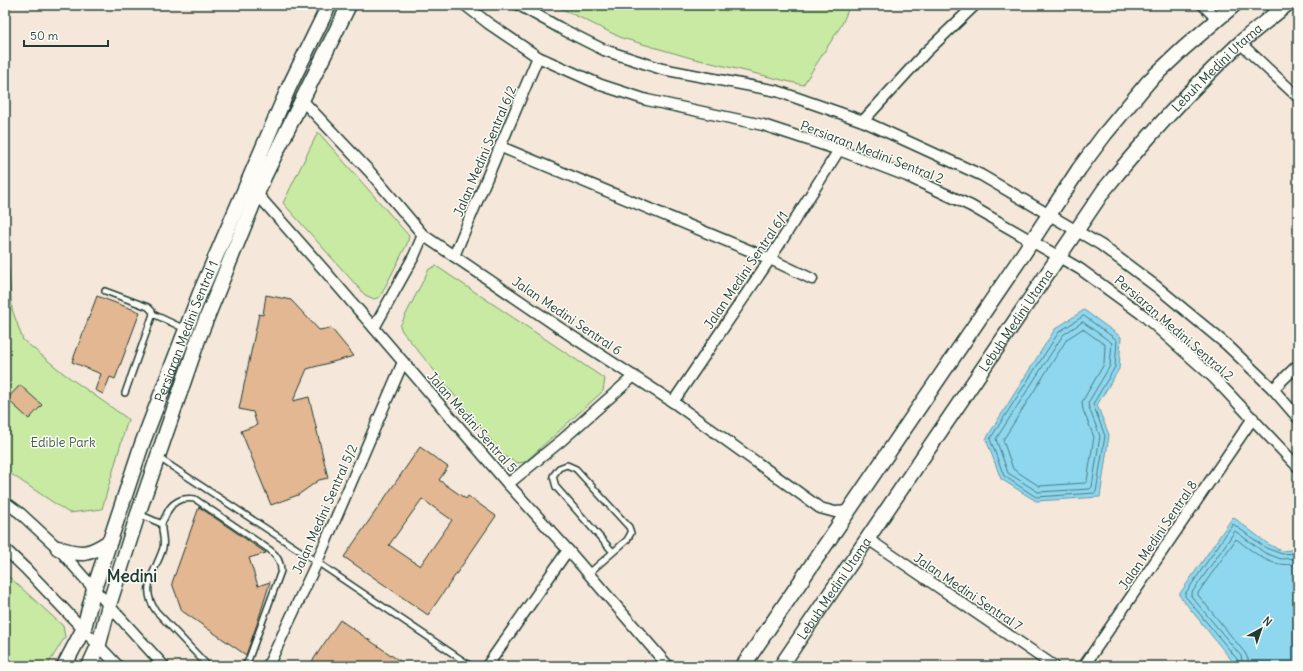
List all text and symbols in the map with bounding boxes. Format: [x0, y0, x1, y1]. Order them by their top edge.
street label: Lebuh Medini Utama [1168, 19, 1266, 115]
scale bar [24, 22, 108, 48]
text: 50 m [30, 28, 59, 43]
street label: Jalan Medini Sentral 6/2 [450, 83, 520, 219]
street label: Persiaran Medini Sentral 2 [798, 117, 946, 187]
street label: Jalan Medini Sentral 6/1 [700, 208, 792, 332]
street label: Persiaran Medini Sentral 1 [150, 258, 222, 404]
street label: Lebuh Medini Utama [975, 266, 1057, 375]
street label: Persiaran Medini Sentral 2 [1111, 272, 1237, 384]
street label: Jalan Medini Sentral 6 [509, 273, 625, 359]
street label: Jalan Medini Sentral 5 [423, 368, 521, 476]
park label: Edible Park [30, 434, 96, 451]
street label: Jalan Medini Sentral 5/2 [289, 441, 361, 577]
street label: Jalan Medini Sentral 8 [1115, 477, 1201, 593]
street label: Lebuh Medini Utama [793, 534, 875, 643]
street label: Jalan Medini Sentral 7 [910, 549, 1026, 635]
district label: Medini [107, 565, 157, 587]
north arrow [1241, 609, 1281, 649]
text: N [1260, 614, 1275, 629]

